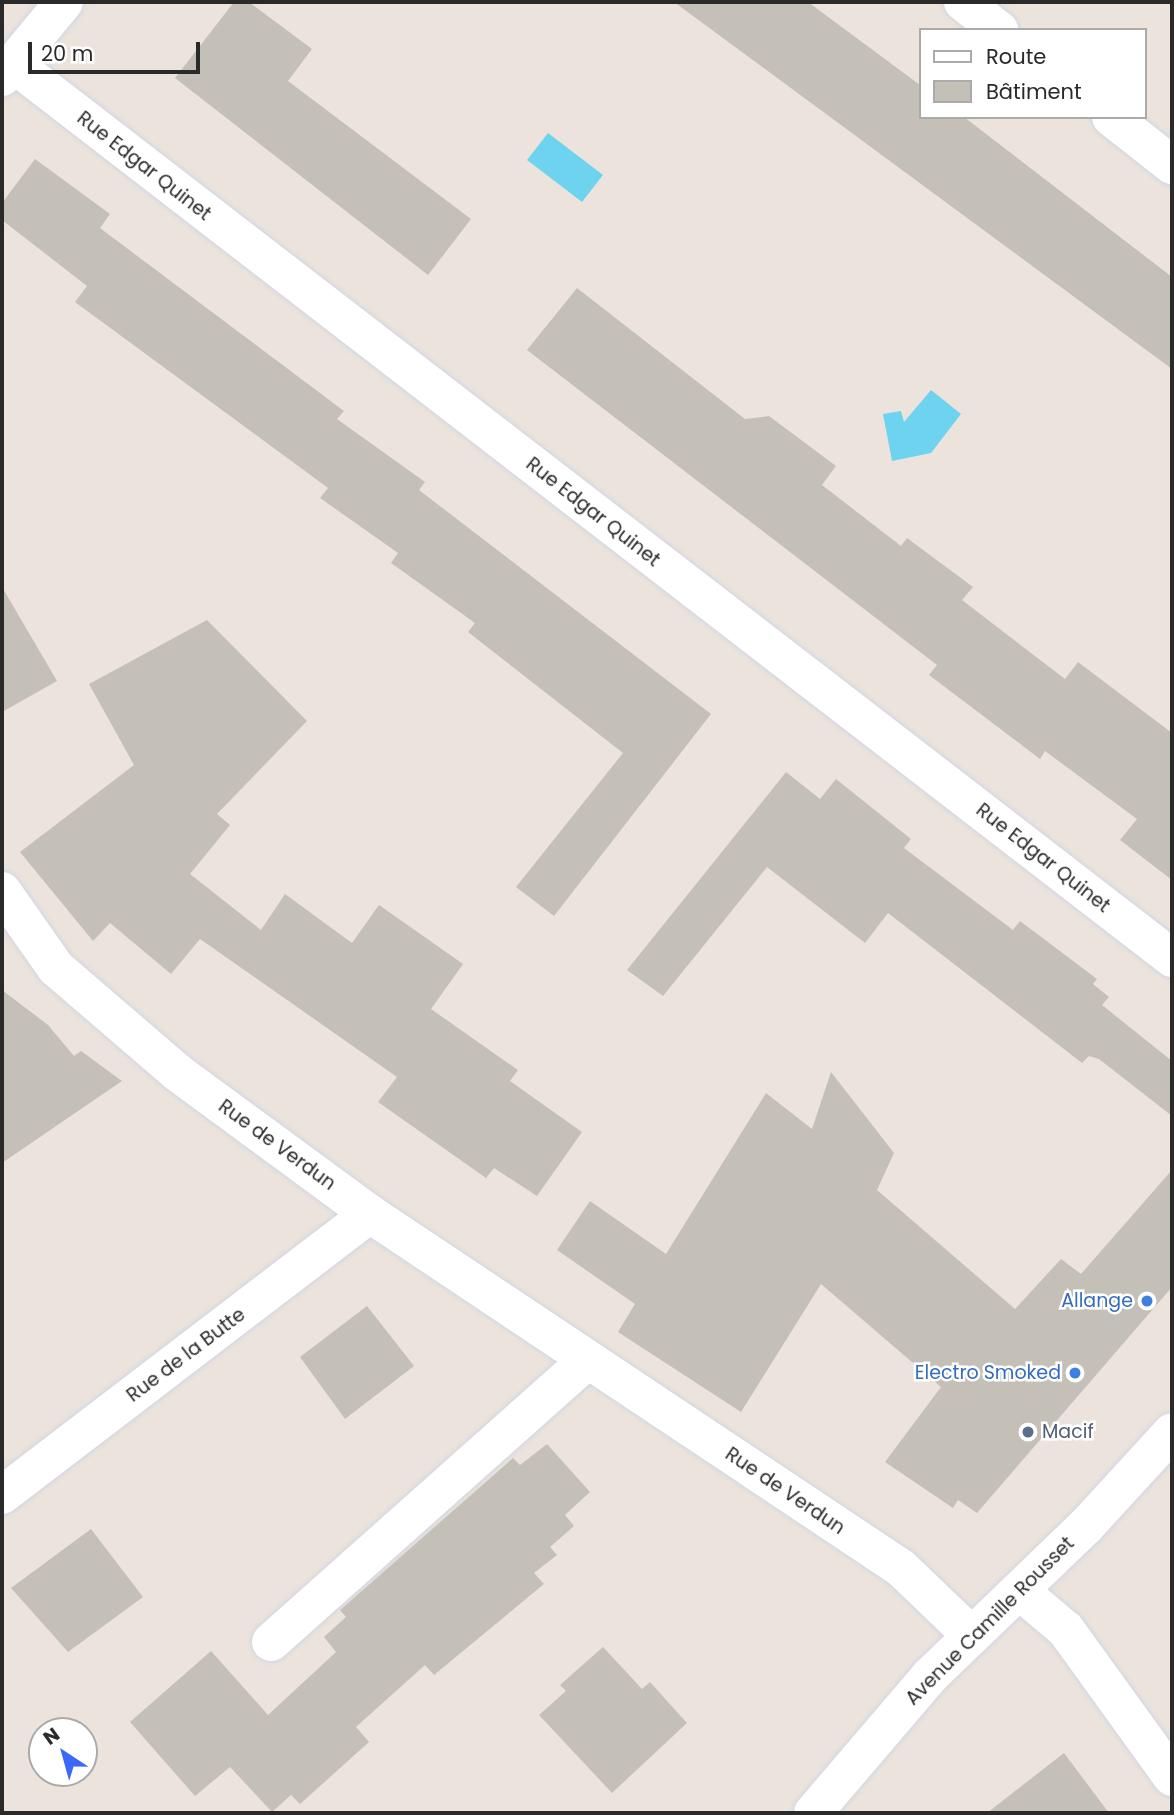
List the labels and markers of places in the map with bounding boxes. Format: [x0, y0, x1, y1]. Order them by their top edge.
place label: Allange [1061, 1290, 1133, 1312]
marker: Allange [1139, 1293, 1155, 1309]
place label: Electro Smoked [915, 1362, 1061, 1384]
marker: Electro Smoked [1067, 1365, 1083, 1381]
place label: Macif [1042, 1421, 1094, 1443]
marker: Macif [1020, 1424, 1036, 1440]

